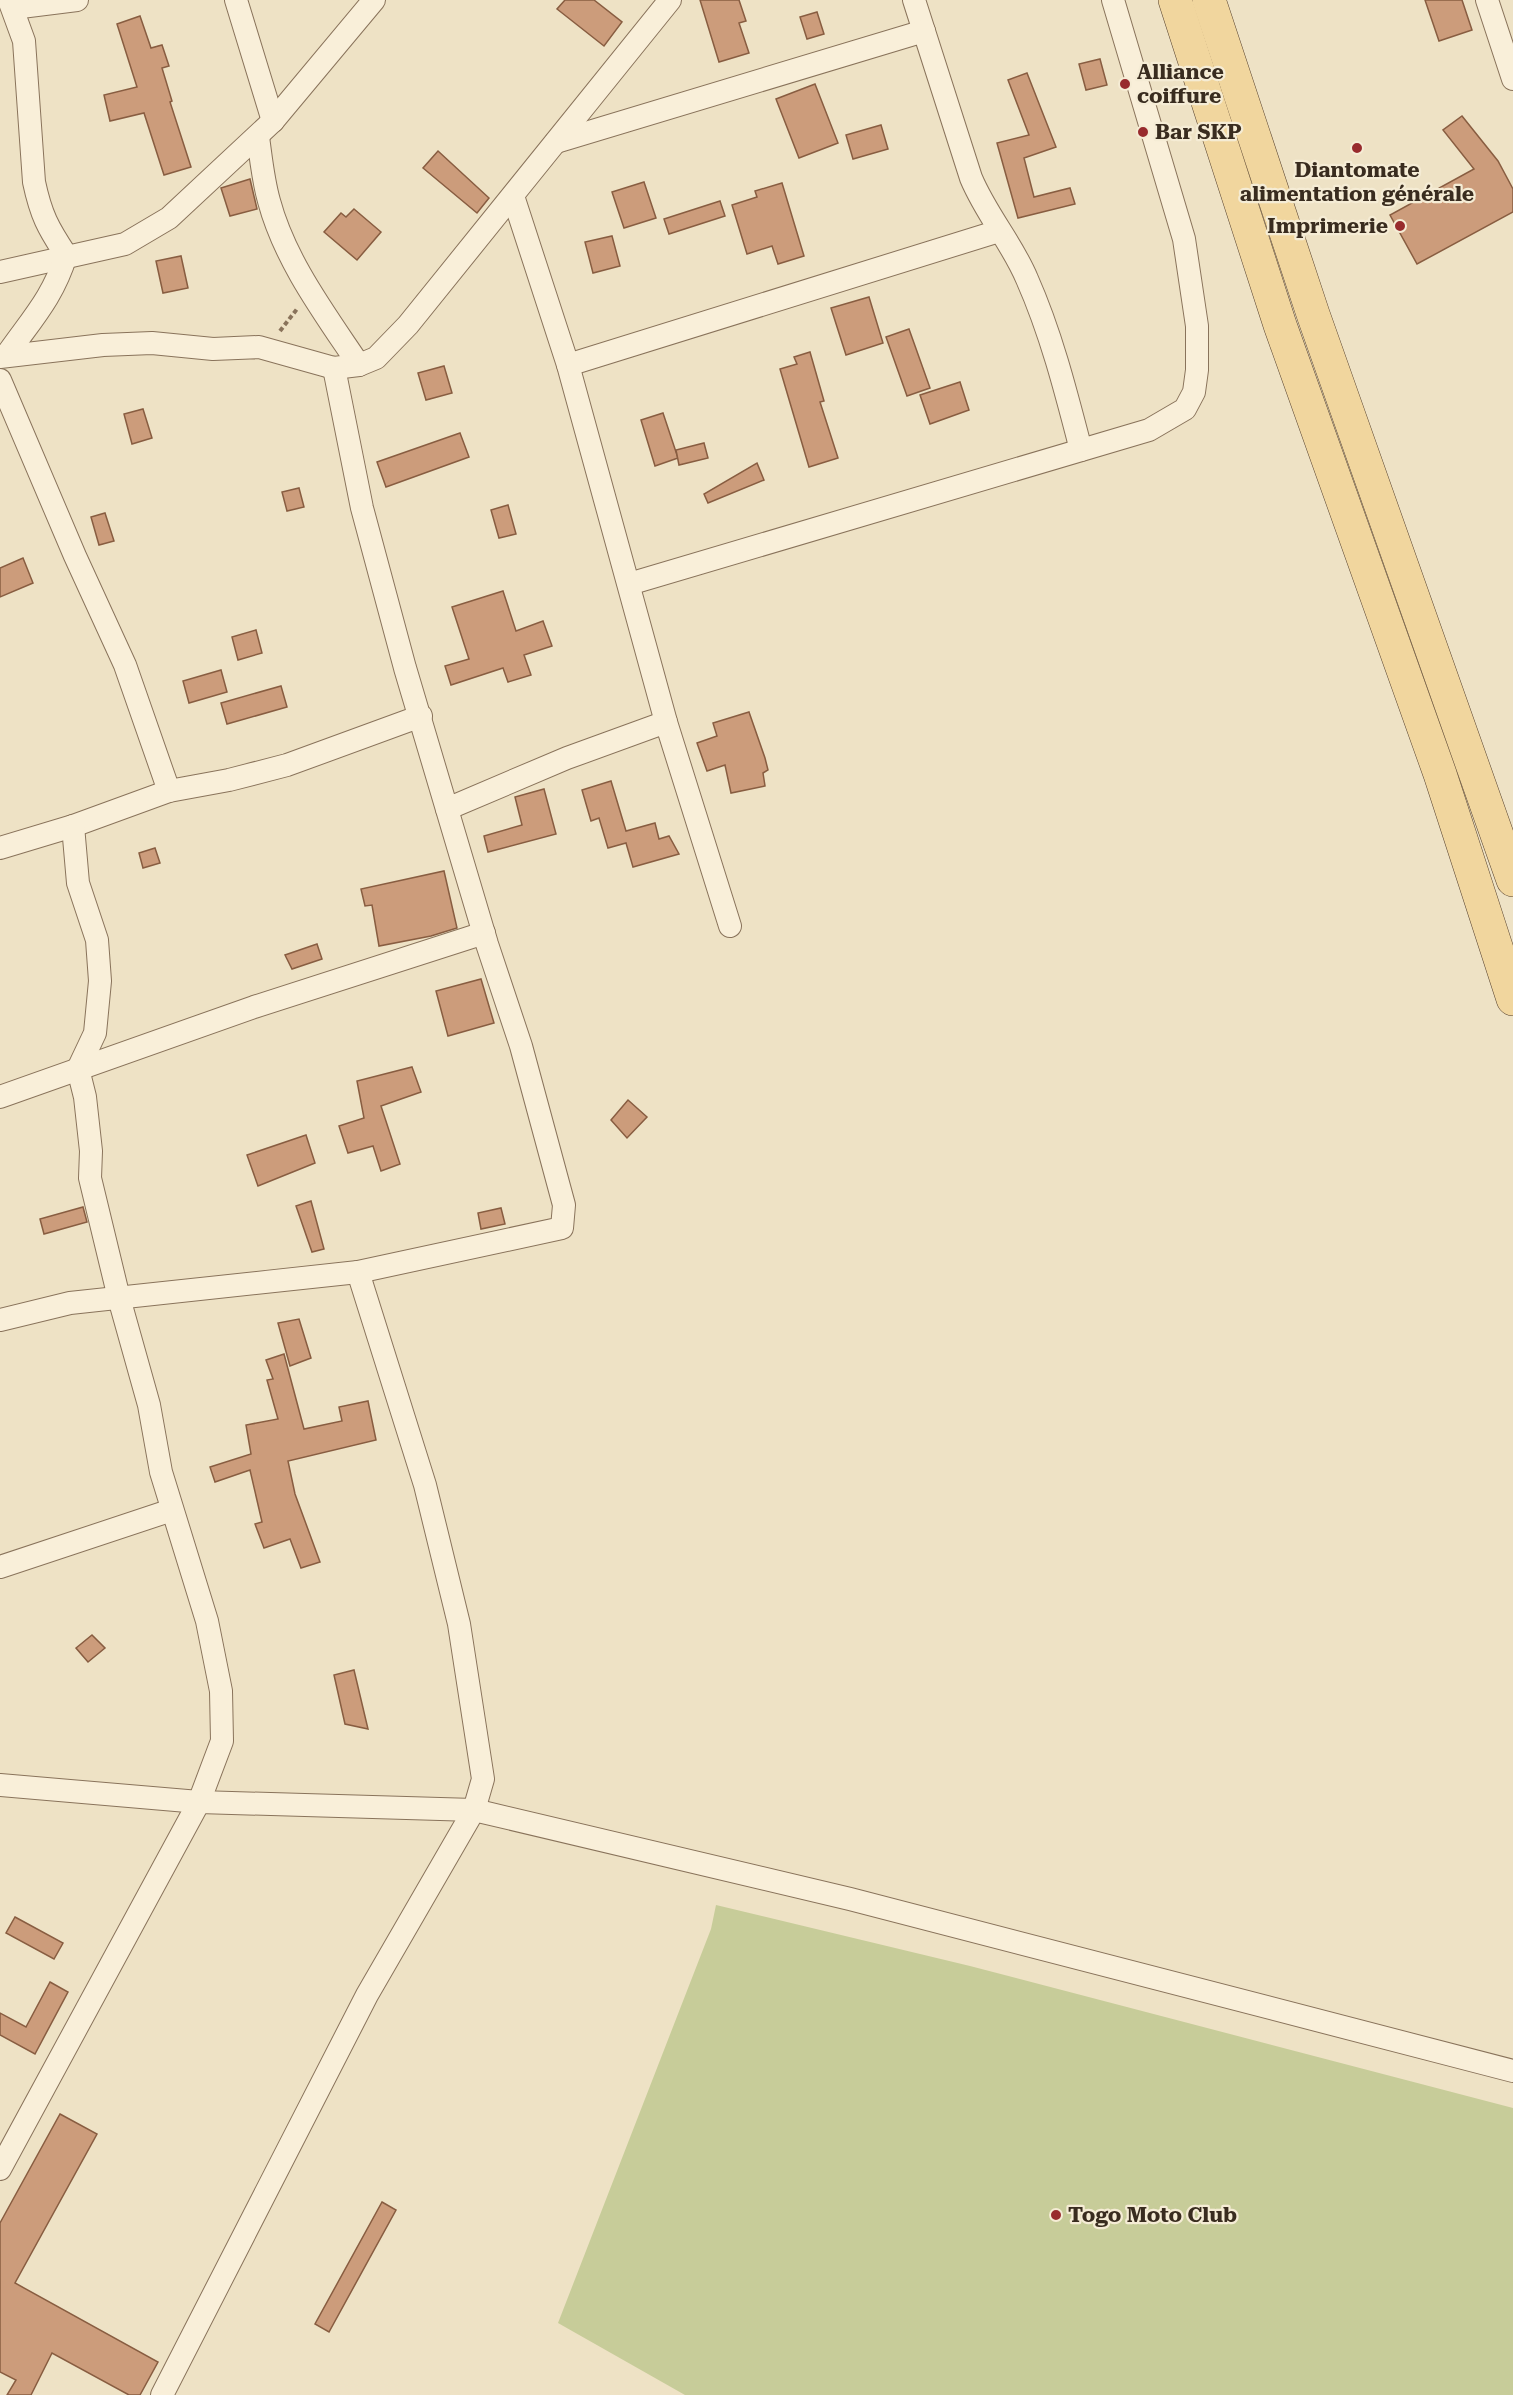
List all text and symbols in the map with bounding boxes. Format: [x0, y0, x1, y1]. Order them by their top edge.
place label: Alliance coiffure [1137, 60, 1224, 108]
marker: Alliance coiffure [1118, 77, 1132, 91]
place label: Bar SKP [1155, 120, 1242, 144]
marker: Bar SKP [1136, 125, 1150, 139]
marker: Diantomate alimentation générale [1350, 141, 1364, 155]
place label: Diantomate alimentation générale [1240, 158, 1474, 206]
place label: Imprimerie [1267, 214, 1388, 238]
marker: Imprimerie [1393, 219, 1407, 233]
place label: Togo Moto Club [1068, 2203, 1237, 2227]
marker: Togo Moto Club [1049, 2208, 1063, 2222]

